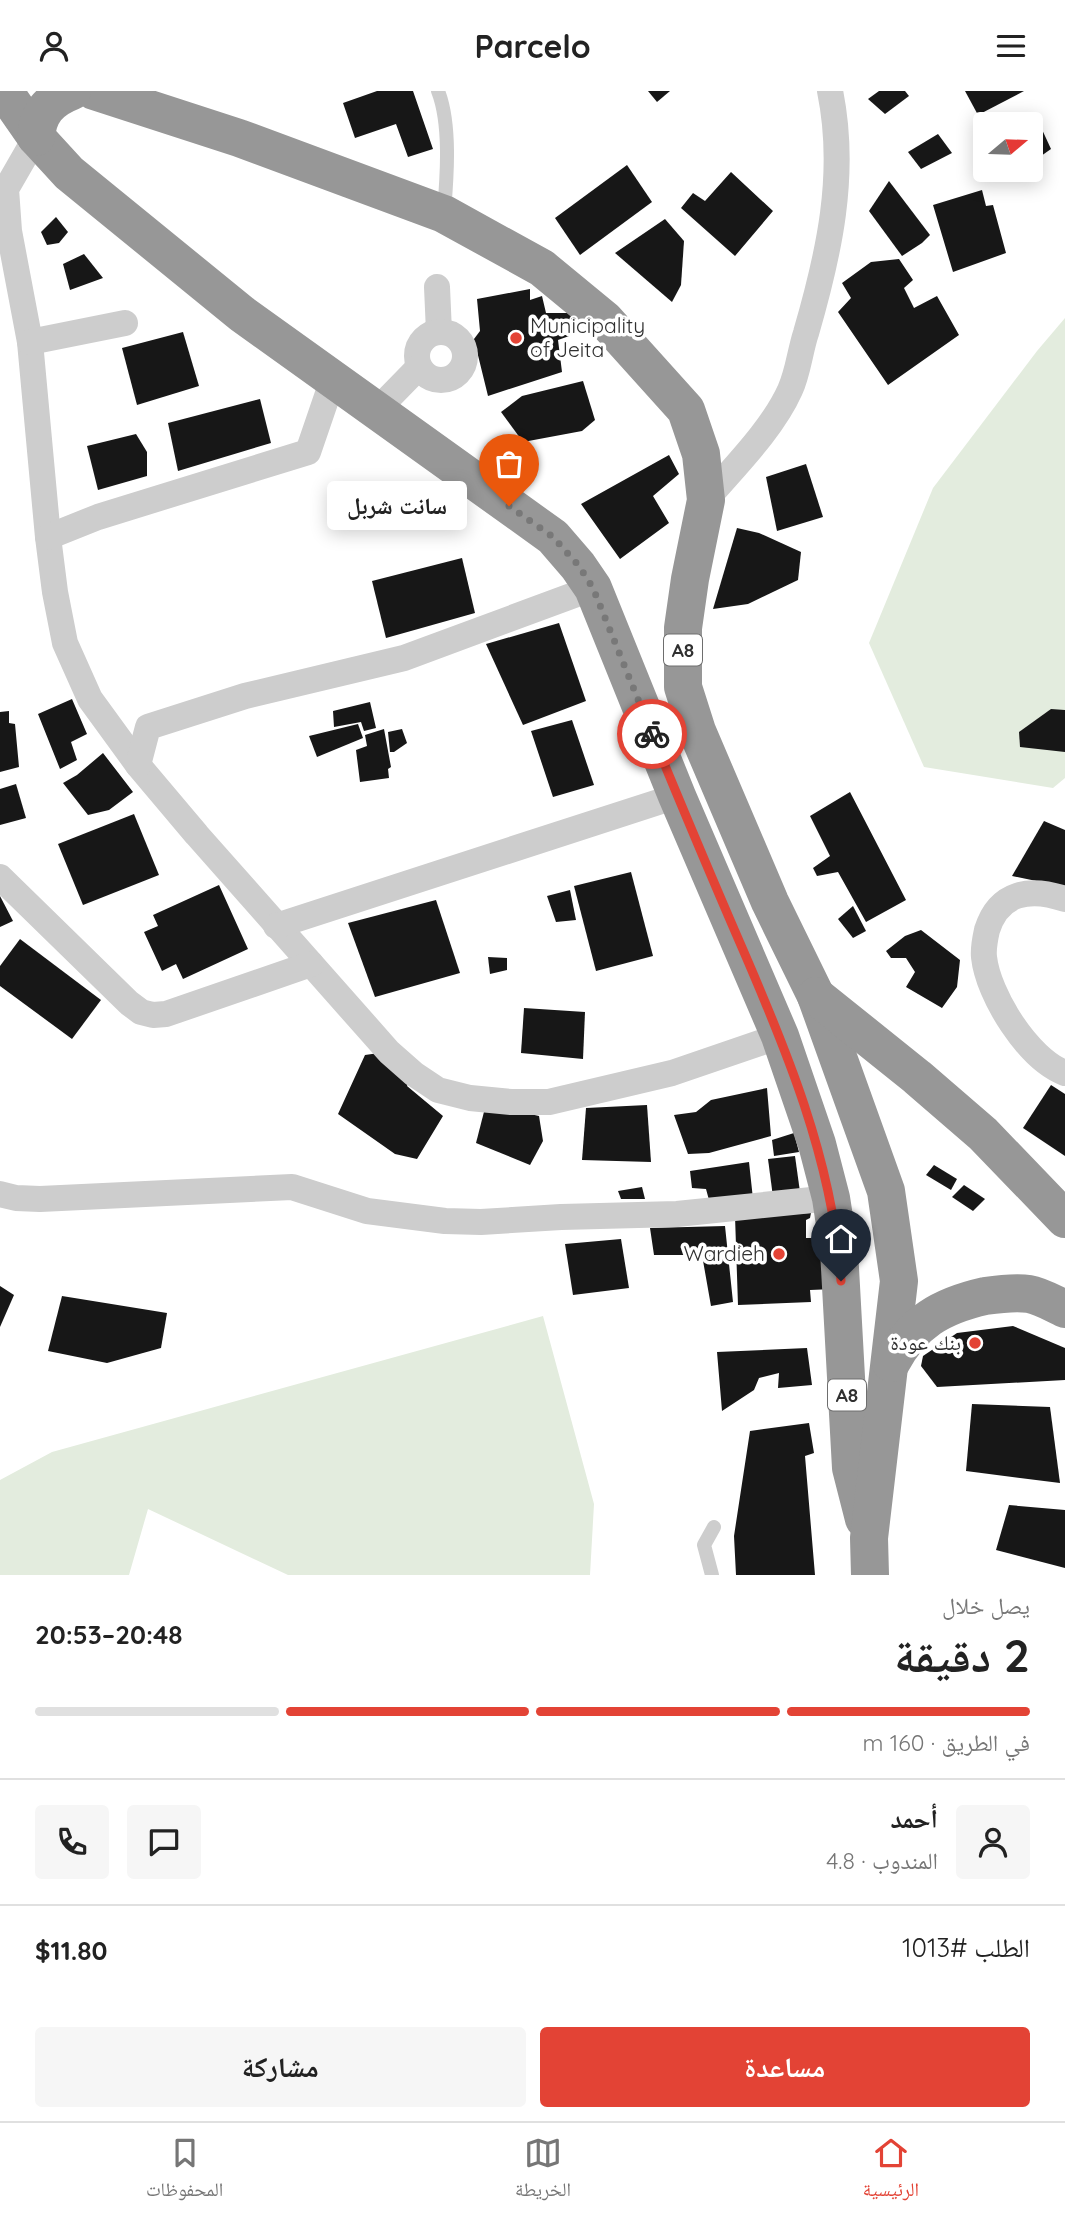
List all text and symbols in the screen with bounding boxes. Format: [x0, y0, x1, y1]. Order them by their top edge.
text: Parcelo [474, 26, 591, 66]
icon: person [35, 27, 73, 65]
icon: menu [992, 27, 1030, 65]
north arrow [973, 112, 1043, 182]
map controls [973, 112, 1043, 182]
place label: Municipality of Jeita [530, 312, 645, 362]
marker: Municipality of Jeita [508, 330, 524, 346]
pin [479, 434, 539, 506]
icon: bag [490, 445, 528, 483]
callout: سانت شربل [327, 481, 467, 531]
text: سانت شربل [347, 491, 447, 520]
road number: A8 [664, 635, 702, 665]
courier [617, 699, 687, 769]
icon: bike [633, 715, 671, 753]
pin [811, 1209, 871, 1281]
icon: home [822, 1220, 860, 1258]
place label: Wardieh [684, 1240, 765, 1266]
marker: Wardieh [771, 1246, 787, 1262]
place label: بنك عودة [890, 1329, 961, 1355]
marker: بنك عودة [967, 1335, 983, 1351]
road number: A8 [828, 1379, 866, 1411]
text: يصل خلال [942, 1591, 1030, 1620]
text: 20:48–20:53 [35, 1618, 183, 1651]
text: 2 دقيقة [894, 1626, 1030, 1684]
text: في الطريق · 160 m [863, 1728, 1030, 1757]
text: أحمد [890, 1802, 938, 1835]
button: phone [35, 1805, 109, 1879]
button: chat [127, 1805, 201, 1879]
button: person [956, 1805, 1030, 1879]
text: المندوب · 4.8 [826, 1846, 938, 1875]
text: الطلب #1013 [902, 1931, 1030, 1964]
text: $11.80 [35, 1934, 107, 1967]
button: مشاركة [35, 2027, 526, 2107]
button: مساعدة [540, 2027, 1030, 2107]
tab: المحفوظات [146, 2134, 223, 2208]
tab: الخريطة [515, 2134, 571, 2208]
tab: الرئيسية [863, 2134, 919, 2208]

